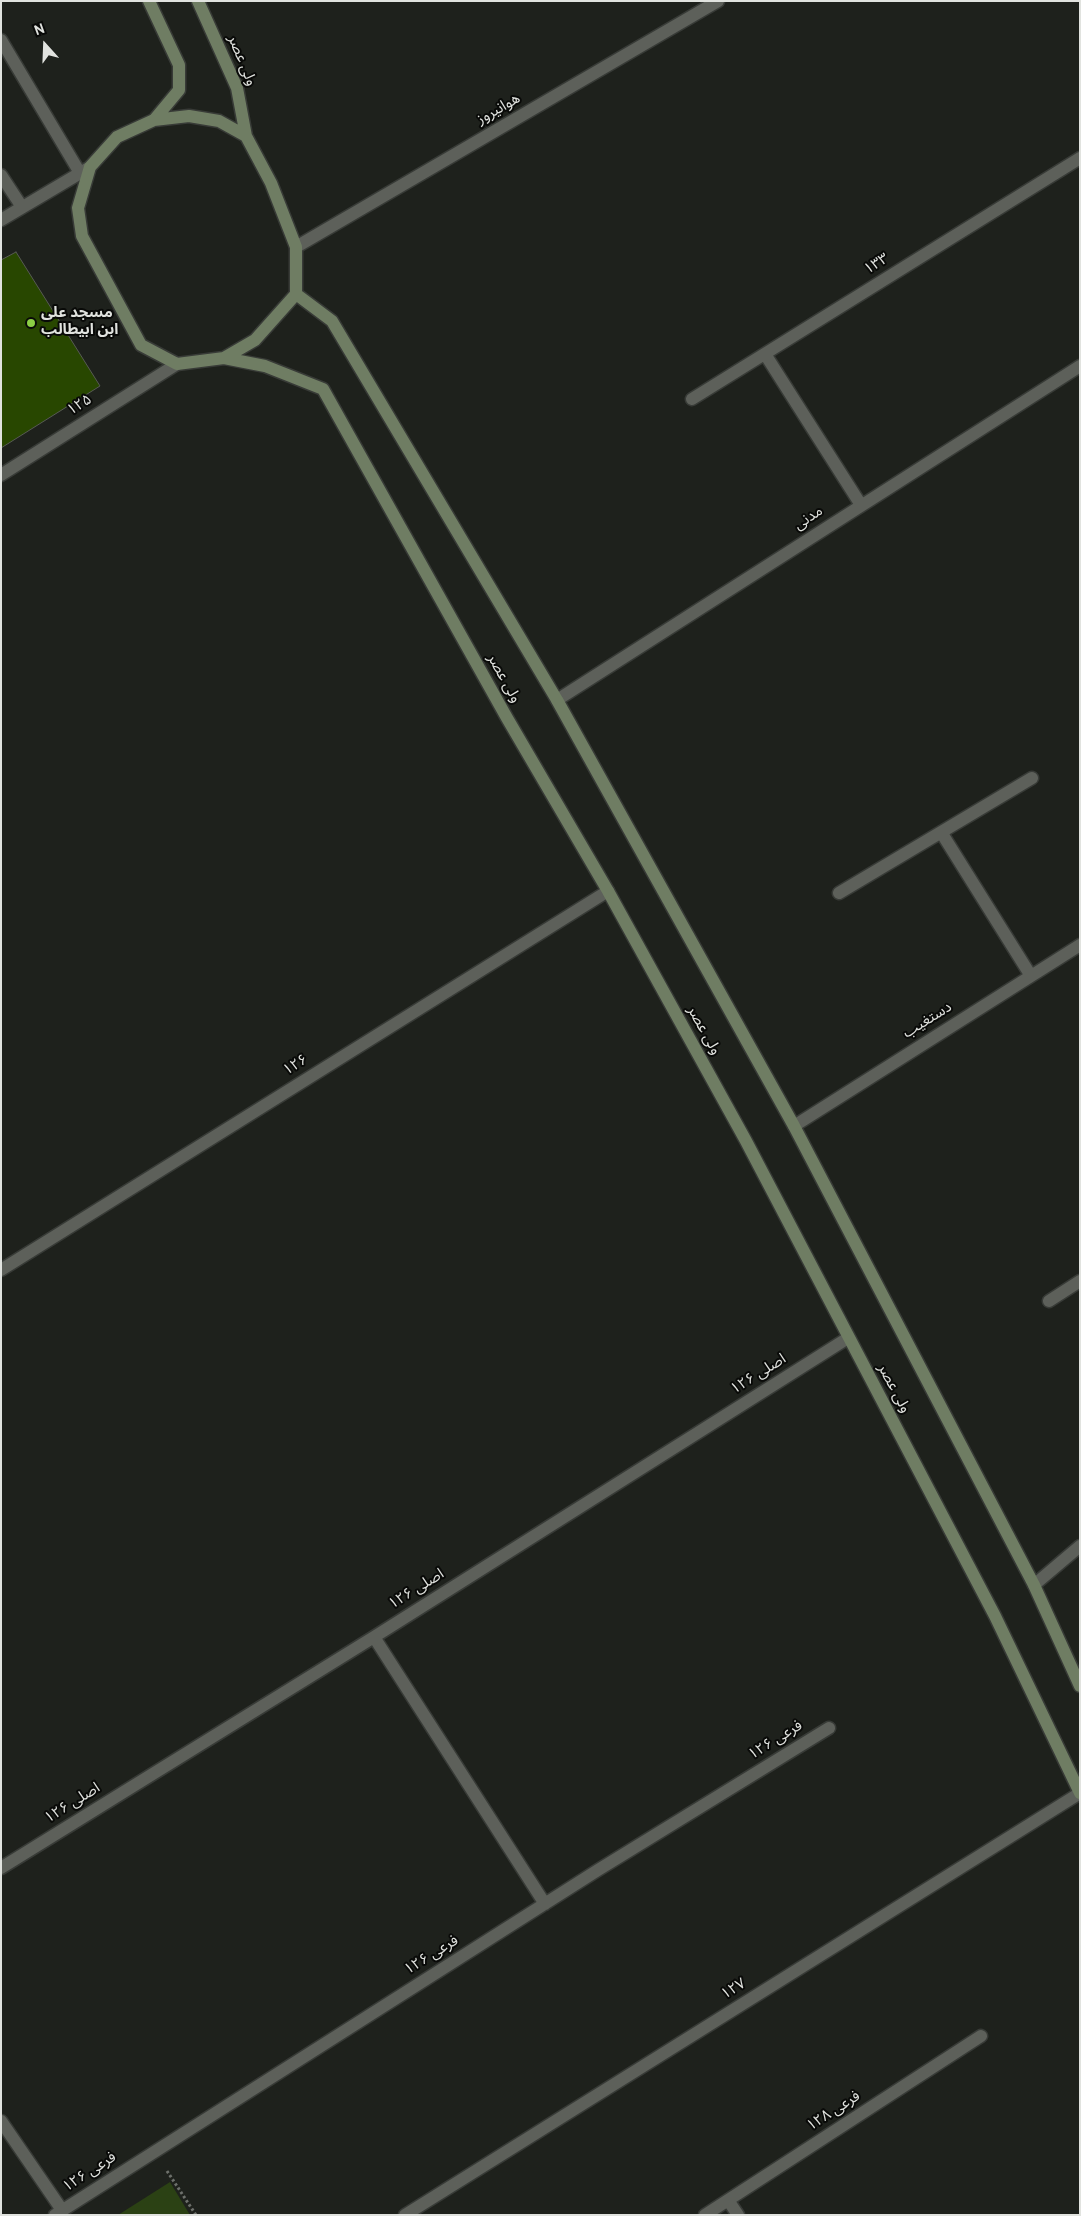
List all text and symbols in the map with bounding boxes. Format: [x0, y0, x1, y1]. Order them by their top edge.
north arrow [20, 20, 70, 70]
text: N [32, 21, 47, 40]
street label: ولی عصر [223, 33, 259, 89]
street label: هوانیروز [474, 90, 524, 130]
street label: ۱۳۳ [861, 251, 893, 279]
place label: مسجد علی ابن ابیطالب [41, 305, 118, 340]
marker: مسجد علی ابن ابیطالب [25, 317, 37, 329]
street label: ۱۲۵ [64, 392, 96, 420]
street label: مدنی [791, 503, 827, 535]
street label: ولی عصر [482, 652, 524, 706]
street label: دستغیب [900, 999, 956, 1043]
street label: ولی عصر [682, 1004, 724, 1058]
street label: ۱۲۶ [280, 1052, 312, 1080]
street label: ۱۲۶ اصلی [728, 1351, 790, 1399]
street label: ولی عصر [873, 1361, 913, 1417]
street label: ۱۲۶ اصلی [386, 1566, 448, 1614]
street label: ۱۲۶ فرعی [746, 1717, 806, 1765]
street label: ۱۲۶ اصلی [42, 1780, 104, 1828]
street label: ۱۲۶ فرعی [402, 1932, 462, 1980]
street label: ۱۲۷ [718, 1976, 750, 2004]
street label: ۱۲۸ فرعی [804, 2088, 864, 2136]
street label: ۱۲۶ فرعی [60, 2149, 120, 2197]

